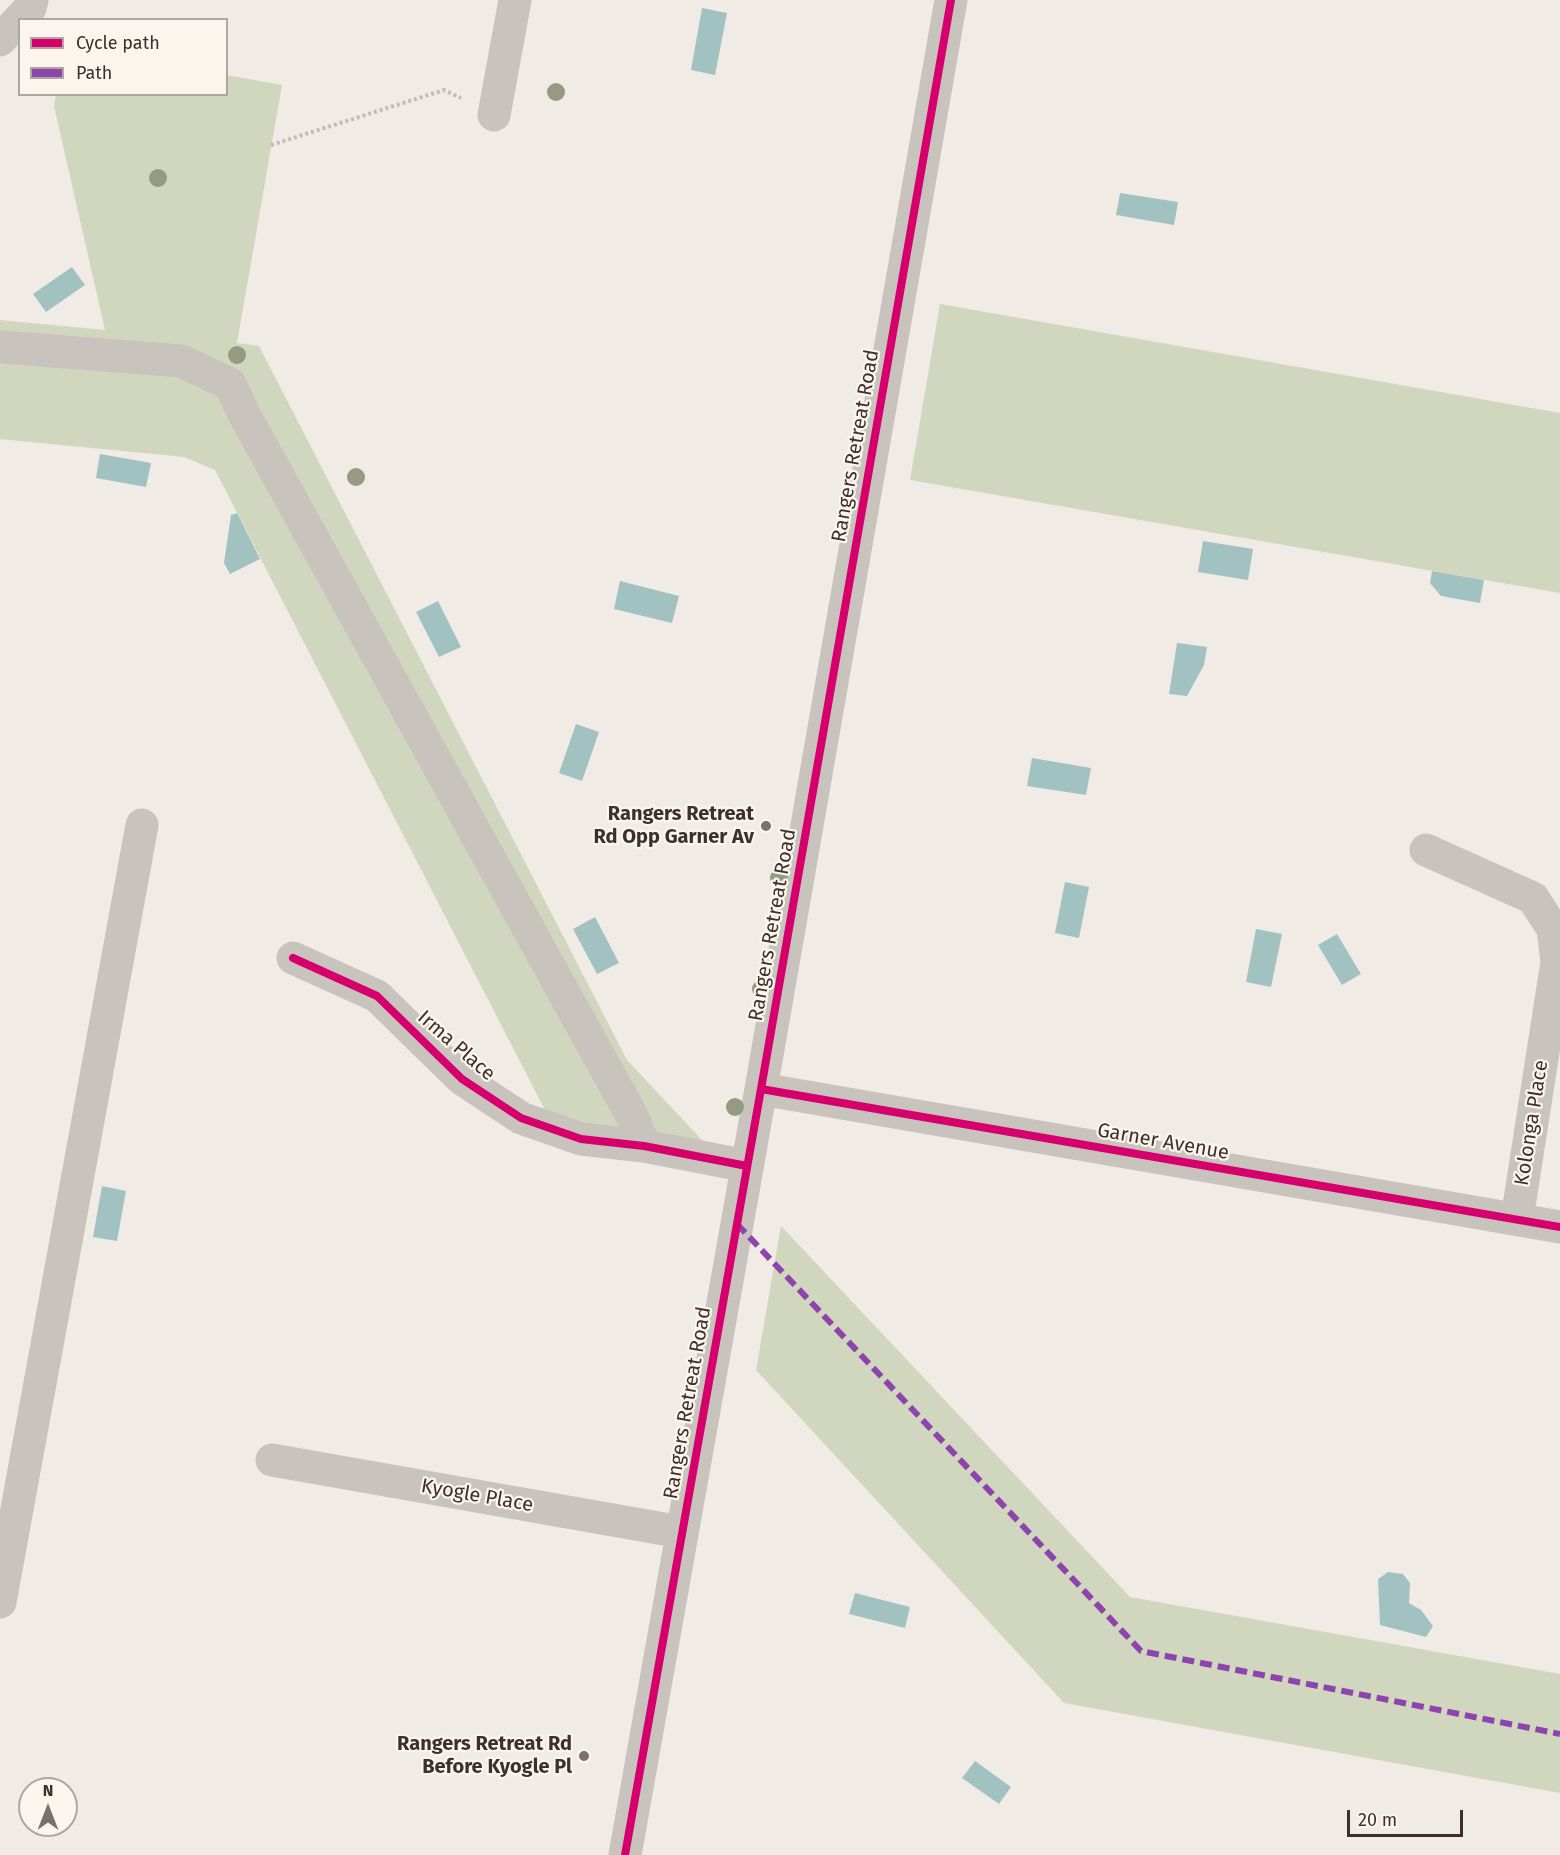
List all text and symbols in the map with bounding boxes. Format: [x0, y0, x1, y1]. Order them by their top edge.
legend [18, 18, 228, 96]
text: Cycle path [76, 32, 160, 54]
text: Path [76, 62, 112, 84]
street label: Rangers Retreat Road [827, 348, 885, 544]
place label: Rangers Retreat Rd Opp Garner Av [594, 802, 754, 849]
marker: Rangers Retreat Rd Opp Garner Av [759, 819, 773, 833]
street label: Rangers Retreat Road [744, 827, 802, 1023]
street label: Irma Place [412, 1006, 500, 1086]
street label: Kolonga Place [1510, 1059, 1554, 1187]
street label: Garner Avenue [1095, 1119, 1231, 1165]
street label: Rangers Retreat Road [659, 1305, 717, 1501]
street label: Kyogle Place [419, 1474, 535, 1518]
place label: Rangers Retreat Rd Before Kyogle Pl [397, 1732, 572, 1779]
marker: Rangers Retreat Rd Before Kyogle Pl [577, 1749, 591, 1763]
north arrow [18, 1777, 78, 1837]
text: N [43, 1781, 53, 1800]
scale bar [1350, 1798, 1466, 1836]
text: 20 m [1358, 1809, 1397, 1831]

